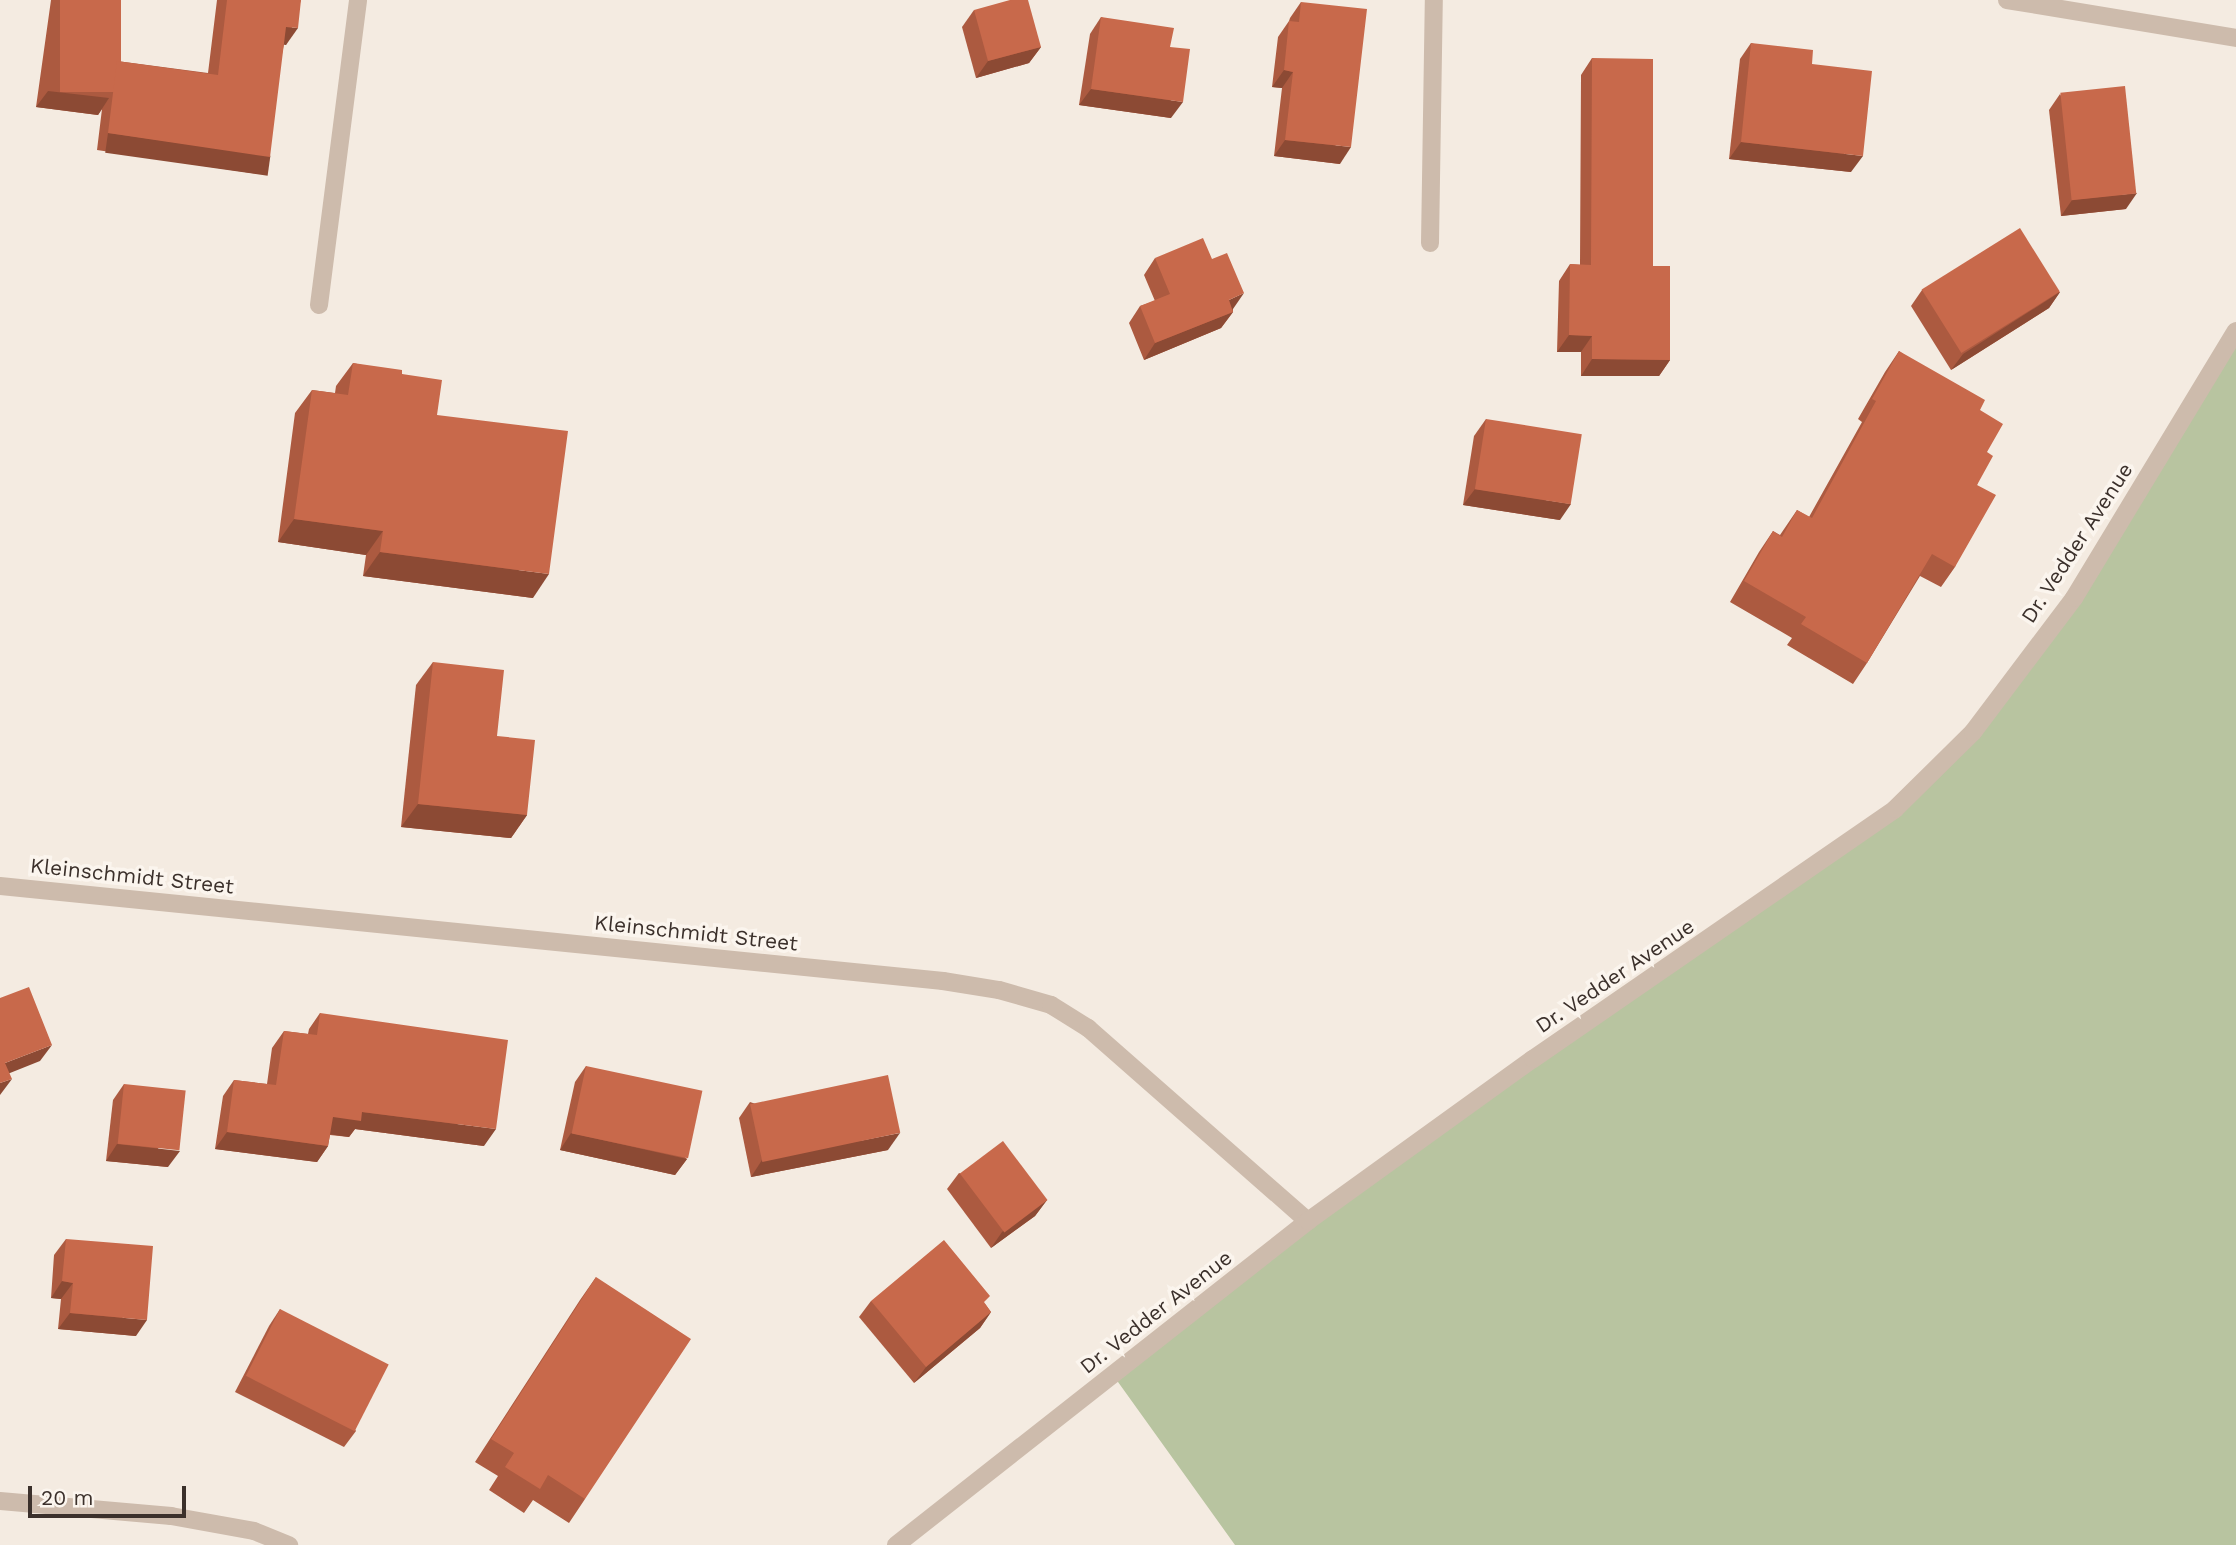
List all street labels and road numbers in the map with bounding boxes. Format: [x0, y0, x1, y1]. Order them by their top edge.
street label: Dr. Vedder Avenue [2015, 457, 2139, 629]
street label: Kleinschmidt Street [29, 853, 235, 899]
street label: Kleinschmidt Street [593, 910, 799, 956]
street label: Dr. Vedder Avenue [1530, 913, 1700, 1039]
street label: Dr. Vedder Avenue [1074, 1244, 1238, 1380]

